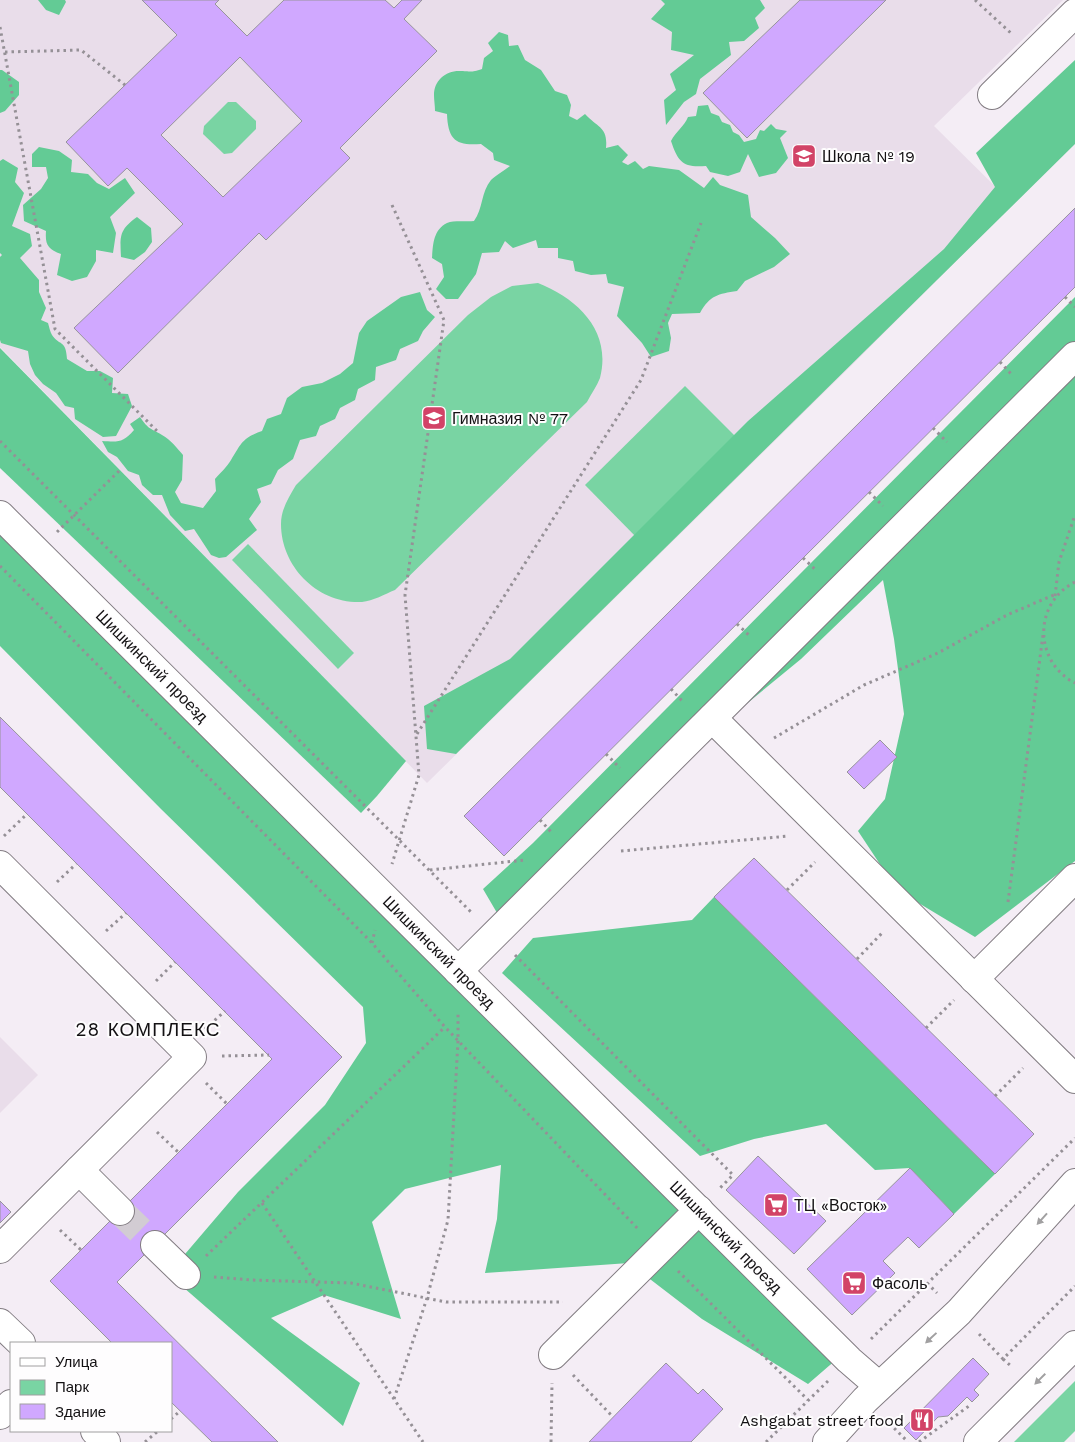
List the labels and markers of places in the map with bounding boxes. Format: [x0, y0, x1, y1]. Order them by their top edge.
school or university icon: Школа № 19 [791, 143, 817, 169]
place label: Школа № 19 [822, 147, 915, 166]
school or university icon: Гимназия № 77 [421, 405, 447, 431]
place label: Гимназия № 77 [452, 409, 568, 428]
supermarket icon: ТЦ «Восток» [763, 1192, 789, 1218]
place label: ТЦ «Восток» [794, 1196, 888, 1215]
supermarket icon: Фасоль [841, 1270, 867, 1296]
place label: Фасоль [872, 1274, 927, 1293]
restaurant icon: Ashgabat street food [909, 1407, 935, 1433]
place label: Ashgabat street food [740, 1411, 904, 1430]

